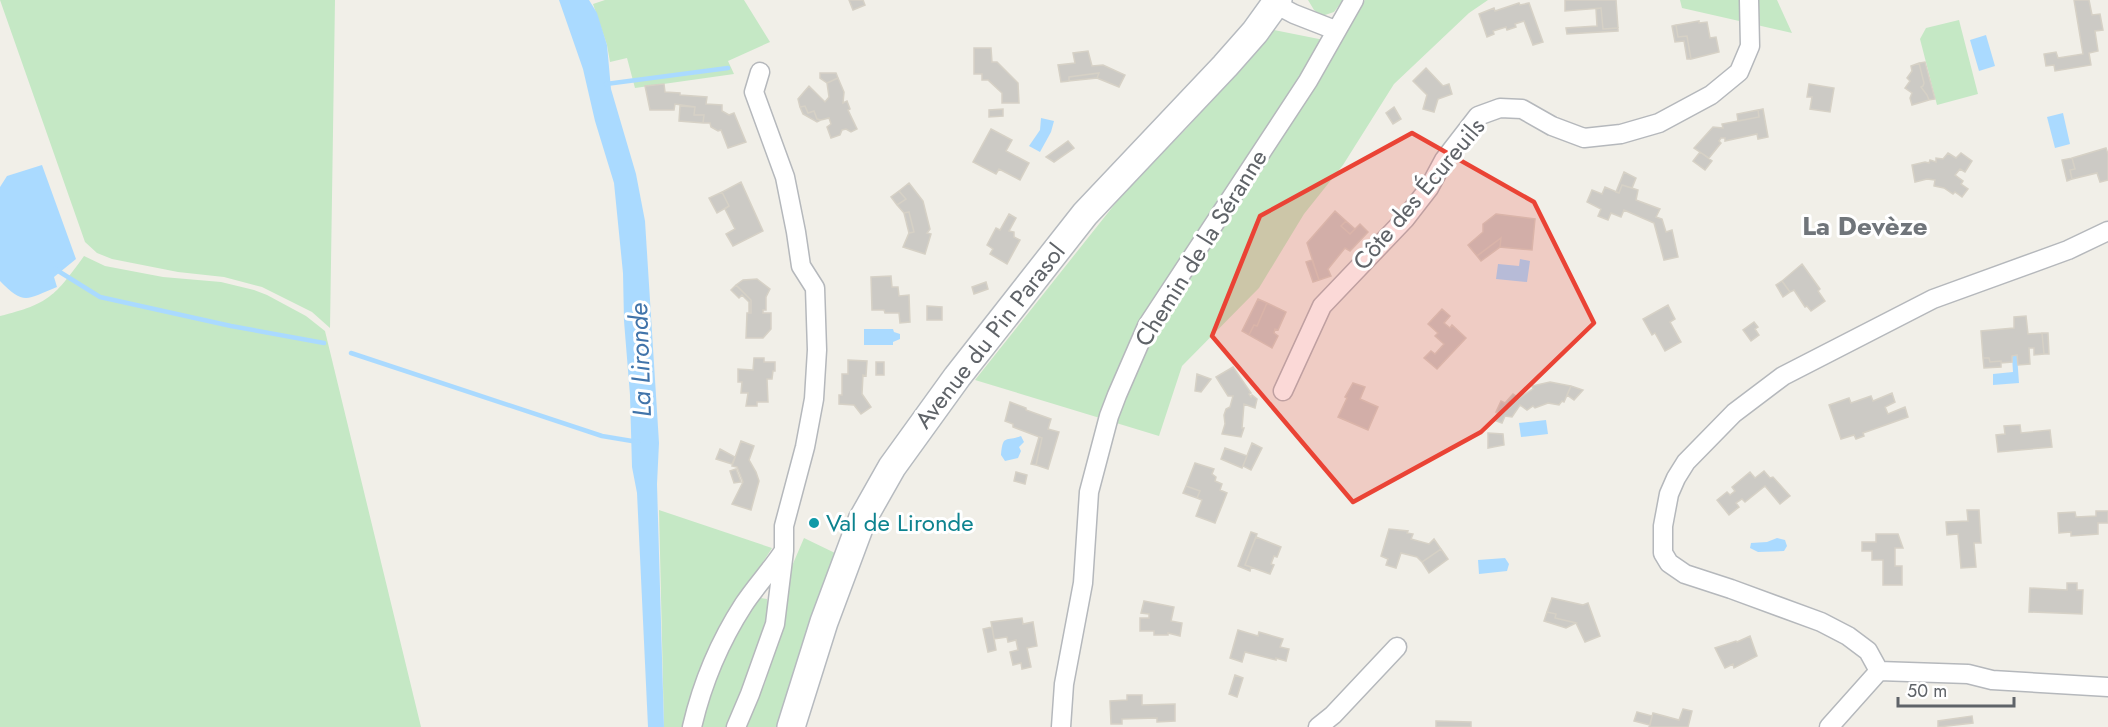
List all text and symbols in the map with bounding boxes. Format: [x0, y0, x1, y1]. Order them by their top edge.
street label: Côte des Écureuils [1344, 110, 1493, 277]
street label: Chemin de la Séranne [1126, 142, 1275, 353]
district label: La Devèze [1802, 207, 1928, 245]
street label: Avenue du Pin Parasol [906, 236, 1073, 436]
water label: La Lironde [619, 302, 661, 418]
place label: Val de Lironde [826, 505, 974, 540]
marker: Val de Lironde [807, 516, 821, 530]
scale bar [1898, 670, 2014, 708]
text: 50 m [1907, 678, 1947, 704]

